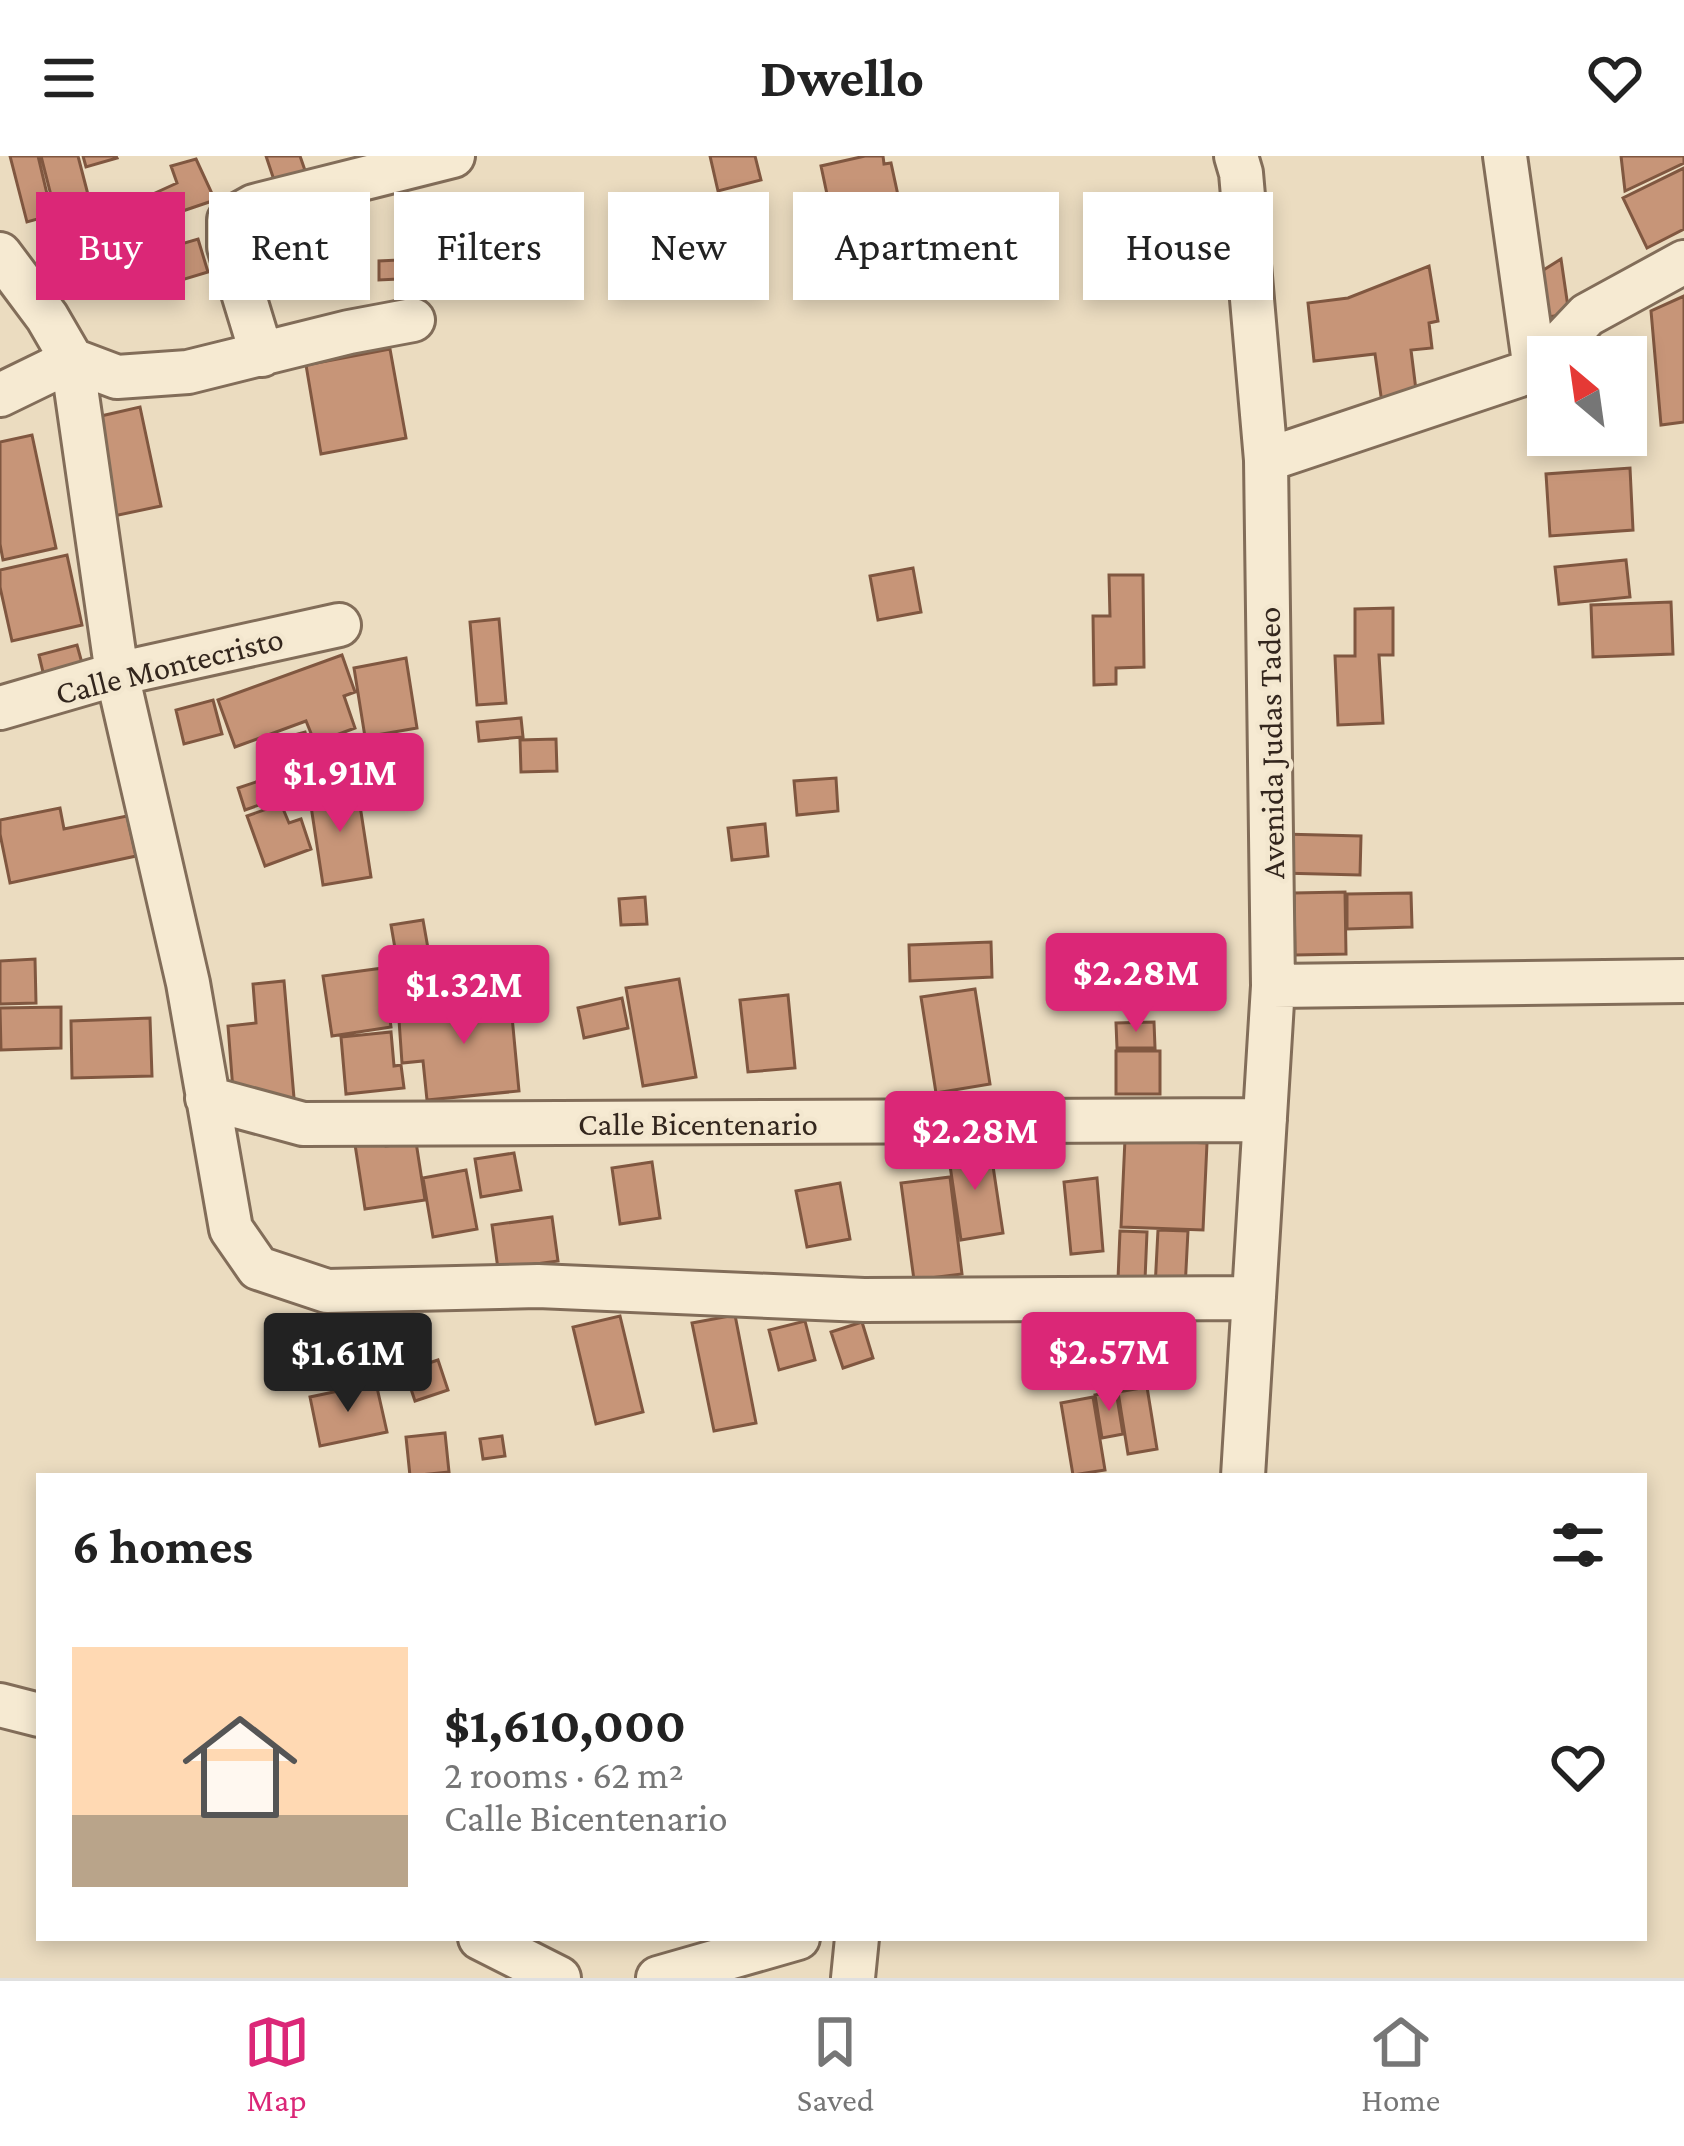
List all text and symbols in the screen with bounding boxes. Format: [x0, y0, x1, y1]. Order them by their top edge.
icon: menu [36, 45, 102, 111]
icon: heart [1582, 45, 1648, 111]
text: Dwello [760, 48, 924, 108]
chip: Buy [36, 192, 185, 300]
chip: Rent [209, 192, 370, 300]
chip: Filters [394, 192, 584, 300]
chip: New [608, 192, 769, 300]
chip: Apartment [793, 192, 1059, 300]
chip: House [1083, 192, 1273, 300]
north arrow [1527, 336, 1647, 456]
map controls [1527, 336, 1647, 456]
street label: Avenida Judas Tadeo [1250, 607, 1291, 879]
street label: Calle Montecristo [51, 619, 287, 712]
pin: $1.91M [242, 733, 438, 835]
text: $1.91M [283, 750, 397, 793]
pin: $2.28M [1038, 933, 1234, 1035]
pin: $1.32M [366, 945, 562, 1047]
text: $2.28M [1073, 950, 1199, 993]
text: $1.32M [405, 962, 523, 1005]
pin: $2.28M [877, 1091, 1073, 1193]
street label: Calle Bicentenario [578, 1105, 818, 1142]
text: $2.28M [912, 1108, 1038, 1151]
pin: $2.57M [1011, 1312, 1207, 1414]
pin: $1.61M [250, 1313, 446, 1415]
text: $2.57M [1048, 1329, 1170, 1372]
text: $1.61M [291, 1330, 405, 1373]
icon: filters [1545, 1512, 1611, 1578]
text: 6 homes [72, 1517, 253, 1574]
icon: home [168, 1695, 312, 1839]
text: $1,610,000 [444, 1696, 686, 1753]
icon: heart [1545, 1734, 1611, 1800]
text: 2 rooms · 62 m² [444, 1753, 684, 1796]
text: Calle Bicentenario [444, 1796, 728, 1839]
tab: Map [244, 2009, 310, 2118]
tab: Saved [797, 2009, 874, 2118]
tab: Home [1361, 2009, 1440, 2118]

